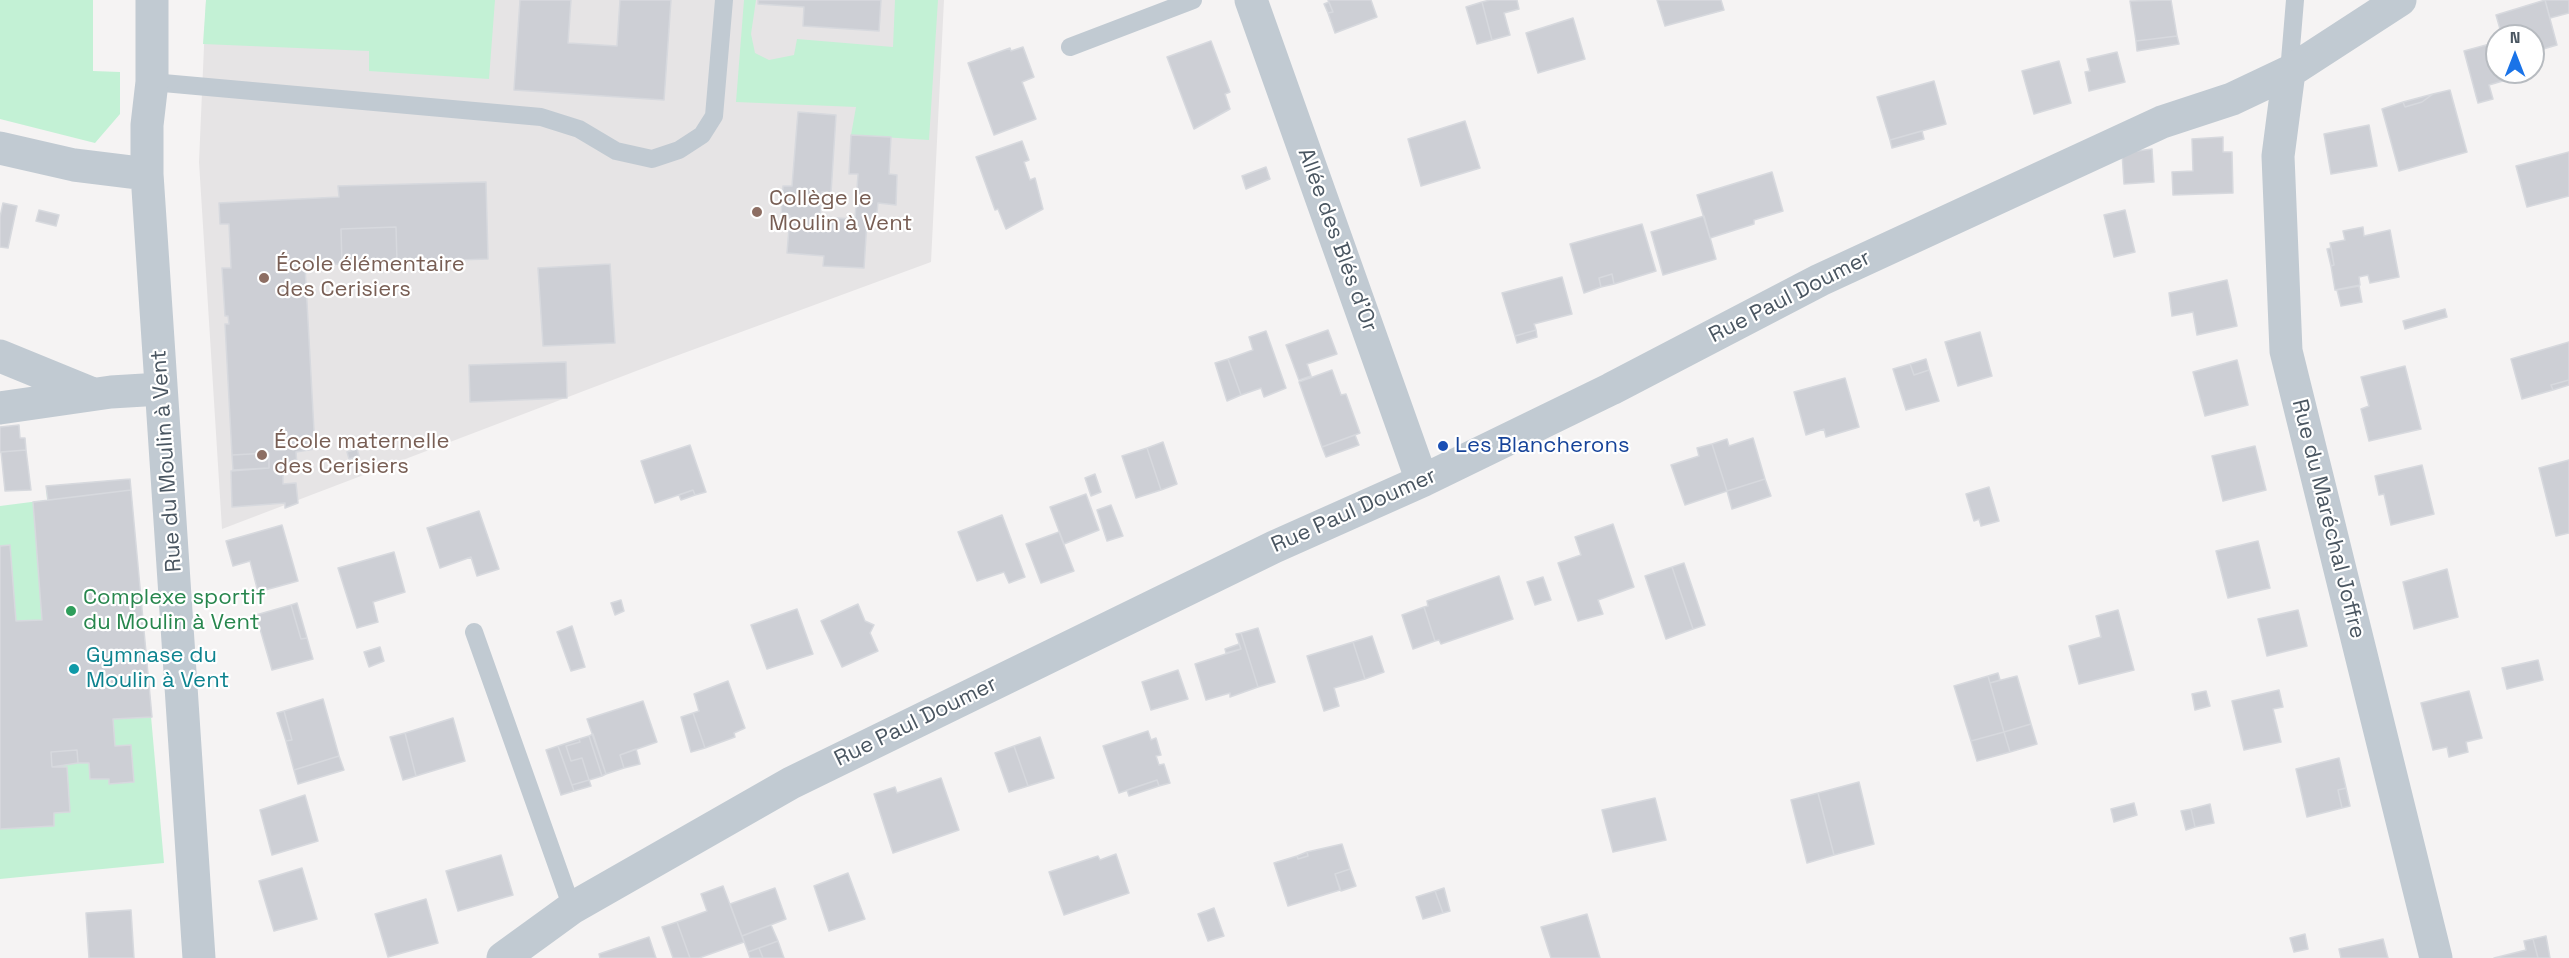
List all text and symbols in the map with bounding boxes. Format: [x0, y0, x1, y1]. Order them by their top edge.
north arrow [2485, 24, 2545, 84]
text: N [2510, 27, 2520, 48]
street label: Allée des Blés d'Or [1292, 145, 1382, 335]
place label: Collège le Moulin à Vent [769, 186, 912, 237]
marker: Collège le Moulin à Vent [750, 205, 764, 219]
street label: Rue Paul Doumer [1705, 245, 1875, 349]
place label: École élémentaire des Cerisiers [276, 252, 465, 304]
marker: École élémentaire des Cerisiers [257, 271, 271, 285]
street label: Rue du Moulin à Vent [146, 349, 188, 573]
street label: Rue du Maréchal Joffre [2285, 397, 2371, 641]
place label: École maternelle des Cerisiers [274, 429, 449, 481]
place label: Les Blancherons [1455, 433, 1630, 459]
marker: Les Blancherons [1436, 439, 1450, 453]
marker: École maternelle des Cerisiers [255, 448, 269, 462]
street label: Rue Paul Doumer [1267, 463, 1441, 559]
place label: Complexe sportif du Moulin à Vent [83, 585, 265, 636]
marker: Complexe sportif du Moulin à Vent [64, 604, 78, 618]
place label: Gymnase du Moulin à Vent [86, 643, 229, 694]
marker: Gymnase du Moulin à Vent [67, 662, 81, 676]
street label: Rue Paul Doumer [830, 671, 1002, 773]

